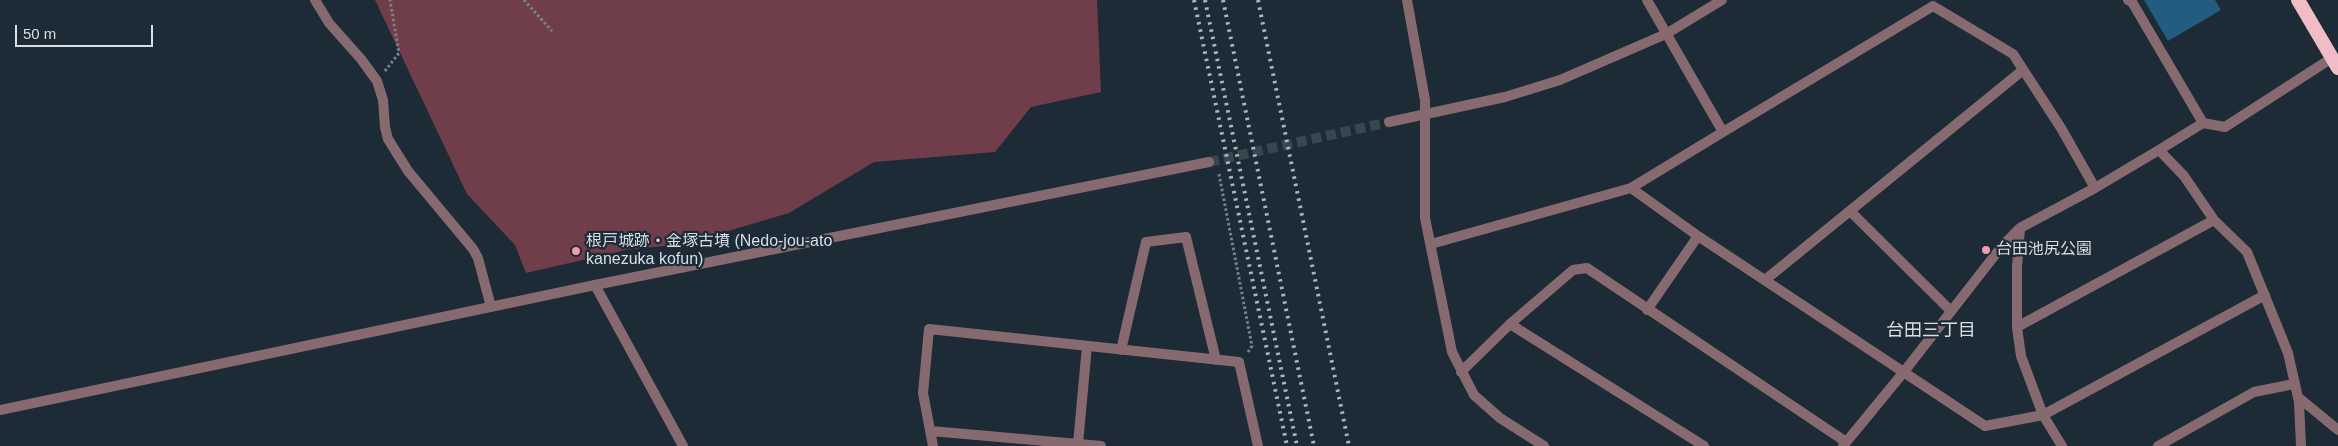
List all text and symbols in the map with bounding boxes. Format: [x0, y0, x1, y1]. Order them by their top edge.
scale bar [18, 15, 155, 47]
text: 50 m [23, 25, 56, 42]
place label: 根戸城跡・金塚古墳 (Nedo-jou-ato kanezuka kofun) [586, 232, 832, 270]
place label: 台田池尻公園 [1996, 240, 2092, 260]
marker: 台田池尻公園 [1980, 244, 1992, 256]
marker: 根戸城跡・金塚古墳 (Nedo-jou-ato kanezuka kofun) [570, 245, 582, 257]
district label: 台田三丁目 [1886, 320, 1976, 342]

